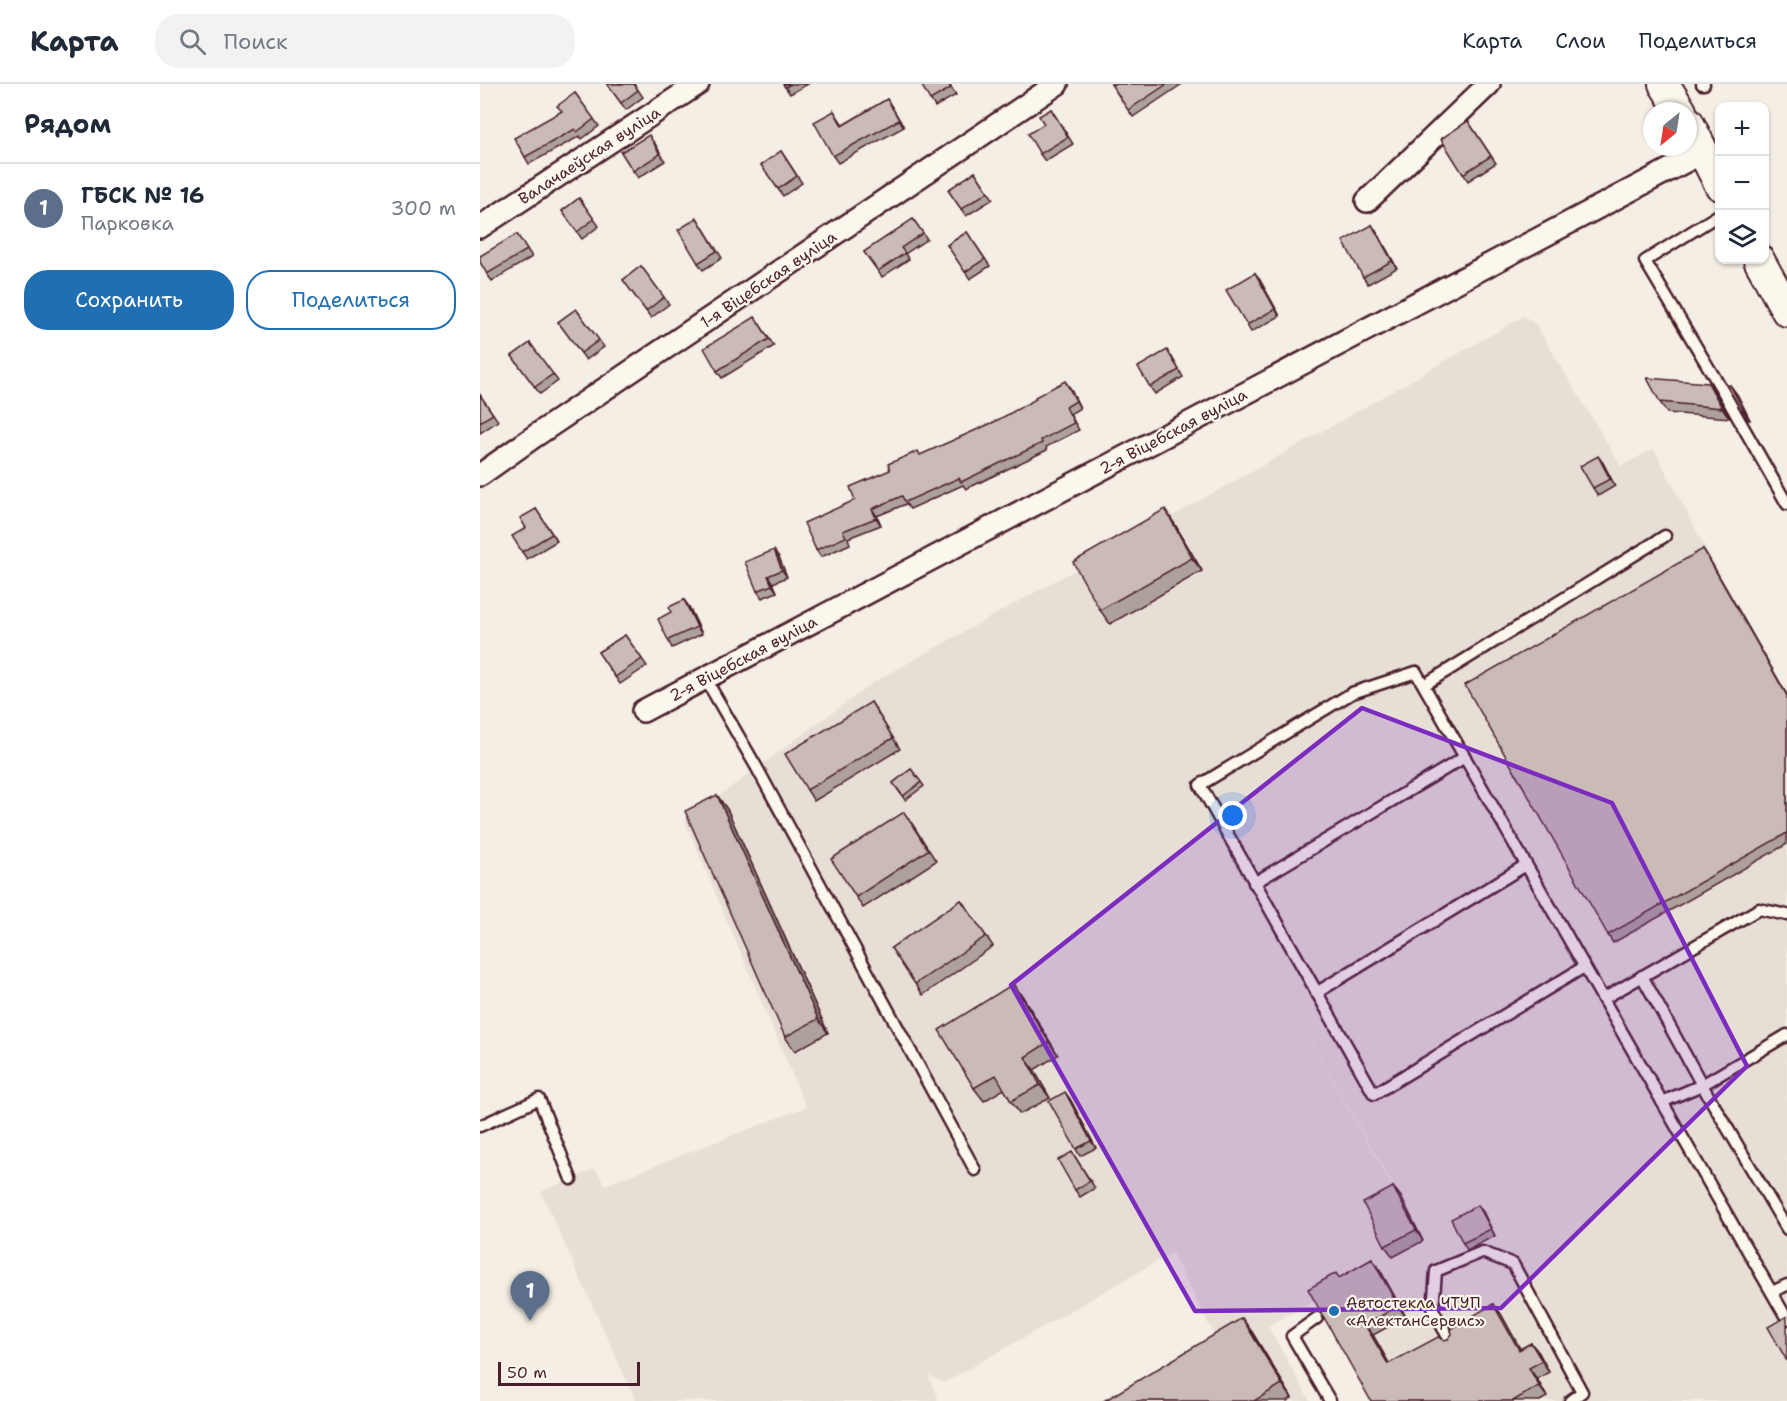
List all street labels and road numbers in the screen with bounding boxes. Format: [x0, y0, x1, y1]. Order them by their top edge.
street label: Валачаеўская вуліца [514, 102, 664, 209]
street label: 1-я Віцебская вуліца [696, 226, 841, 333]
street label: 2-я Віцебская вуліца [1096, 384, 1251, 479]
street label: 2-я Віцебская вуліца [666, 611, 821, 706]

